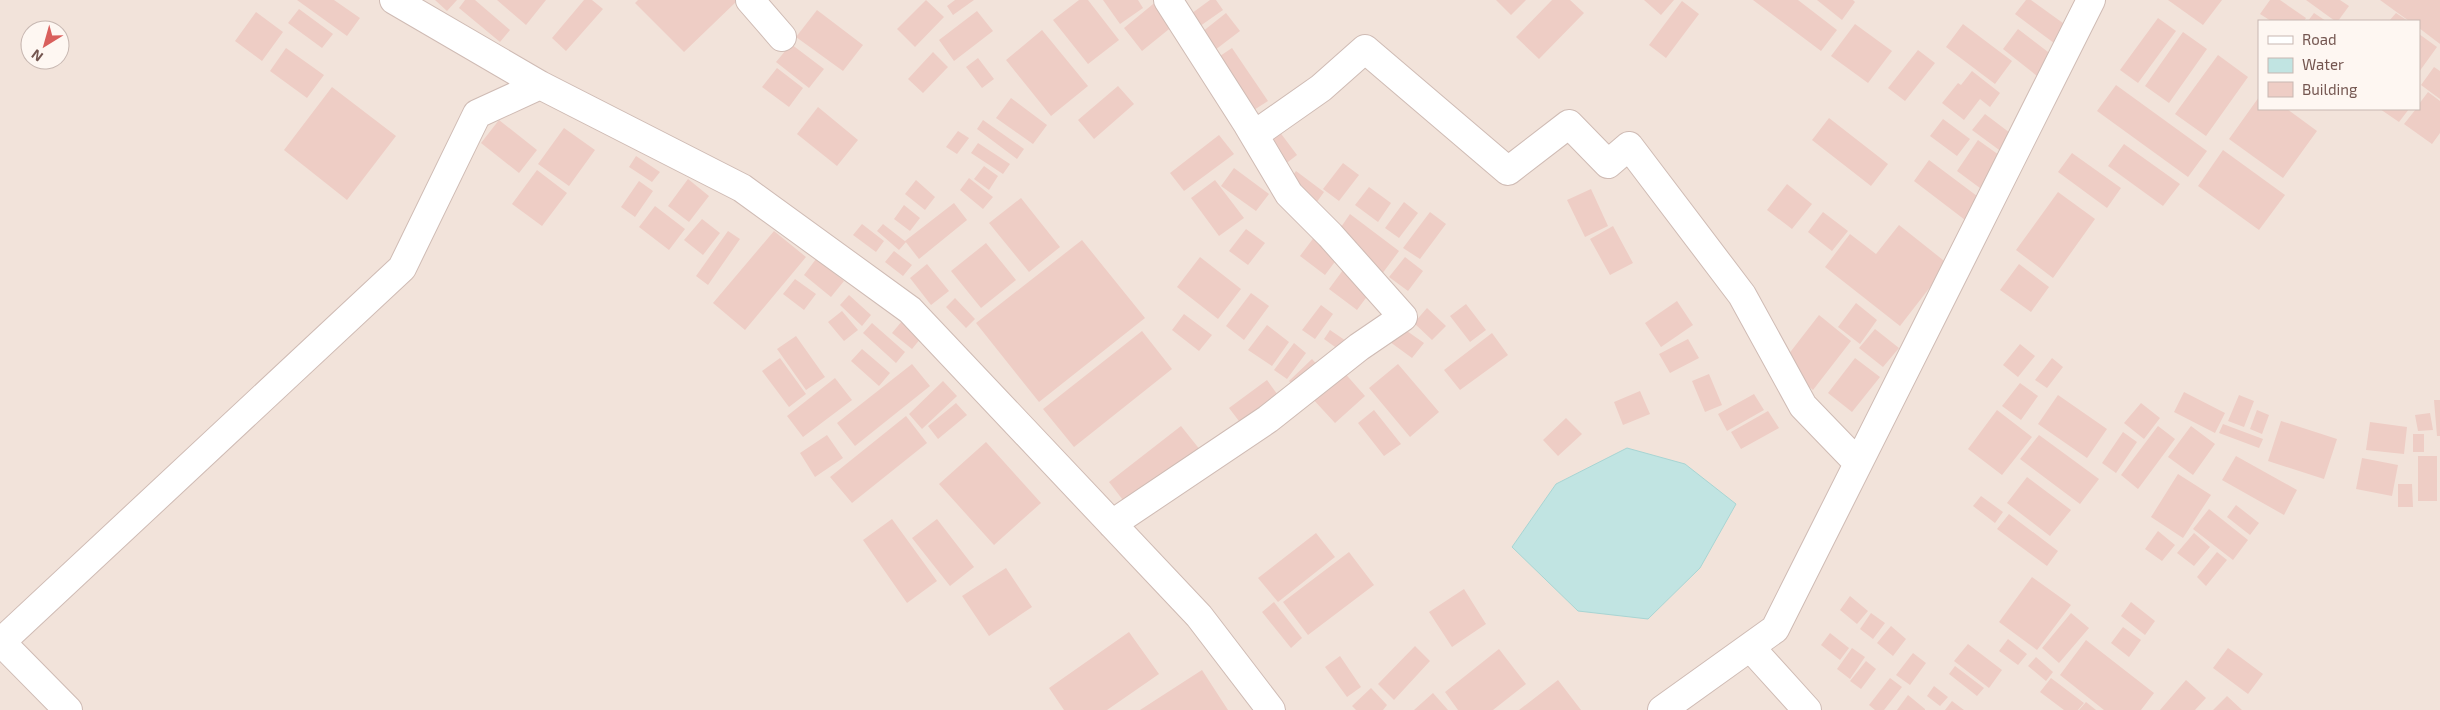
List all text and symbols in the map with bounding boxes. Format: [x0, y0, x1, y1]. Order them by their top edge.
north arrow [20, 20, 70, 70]
legend [2258, 20, 2420, 110]
text: Road [2302, 30, 2337, 48]
text: N [28, 46, 46, 66]
text: Water [2302, 55, 2344, 73]
text: Building [2302, 80, 2358, 98]

